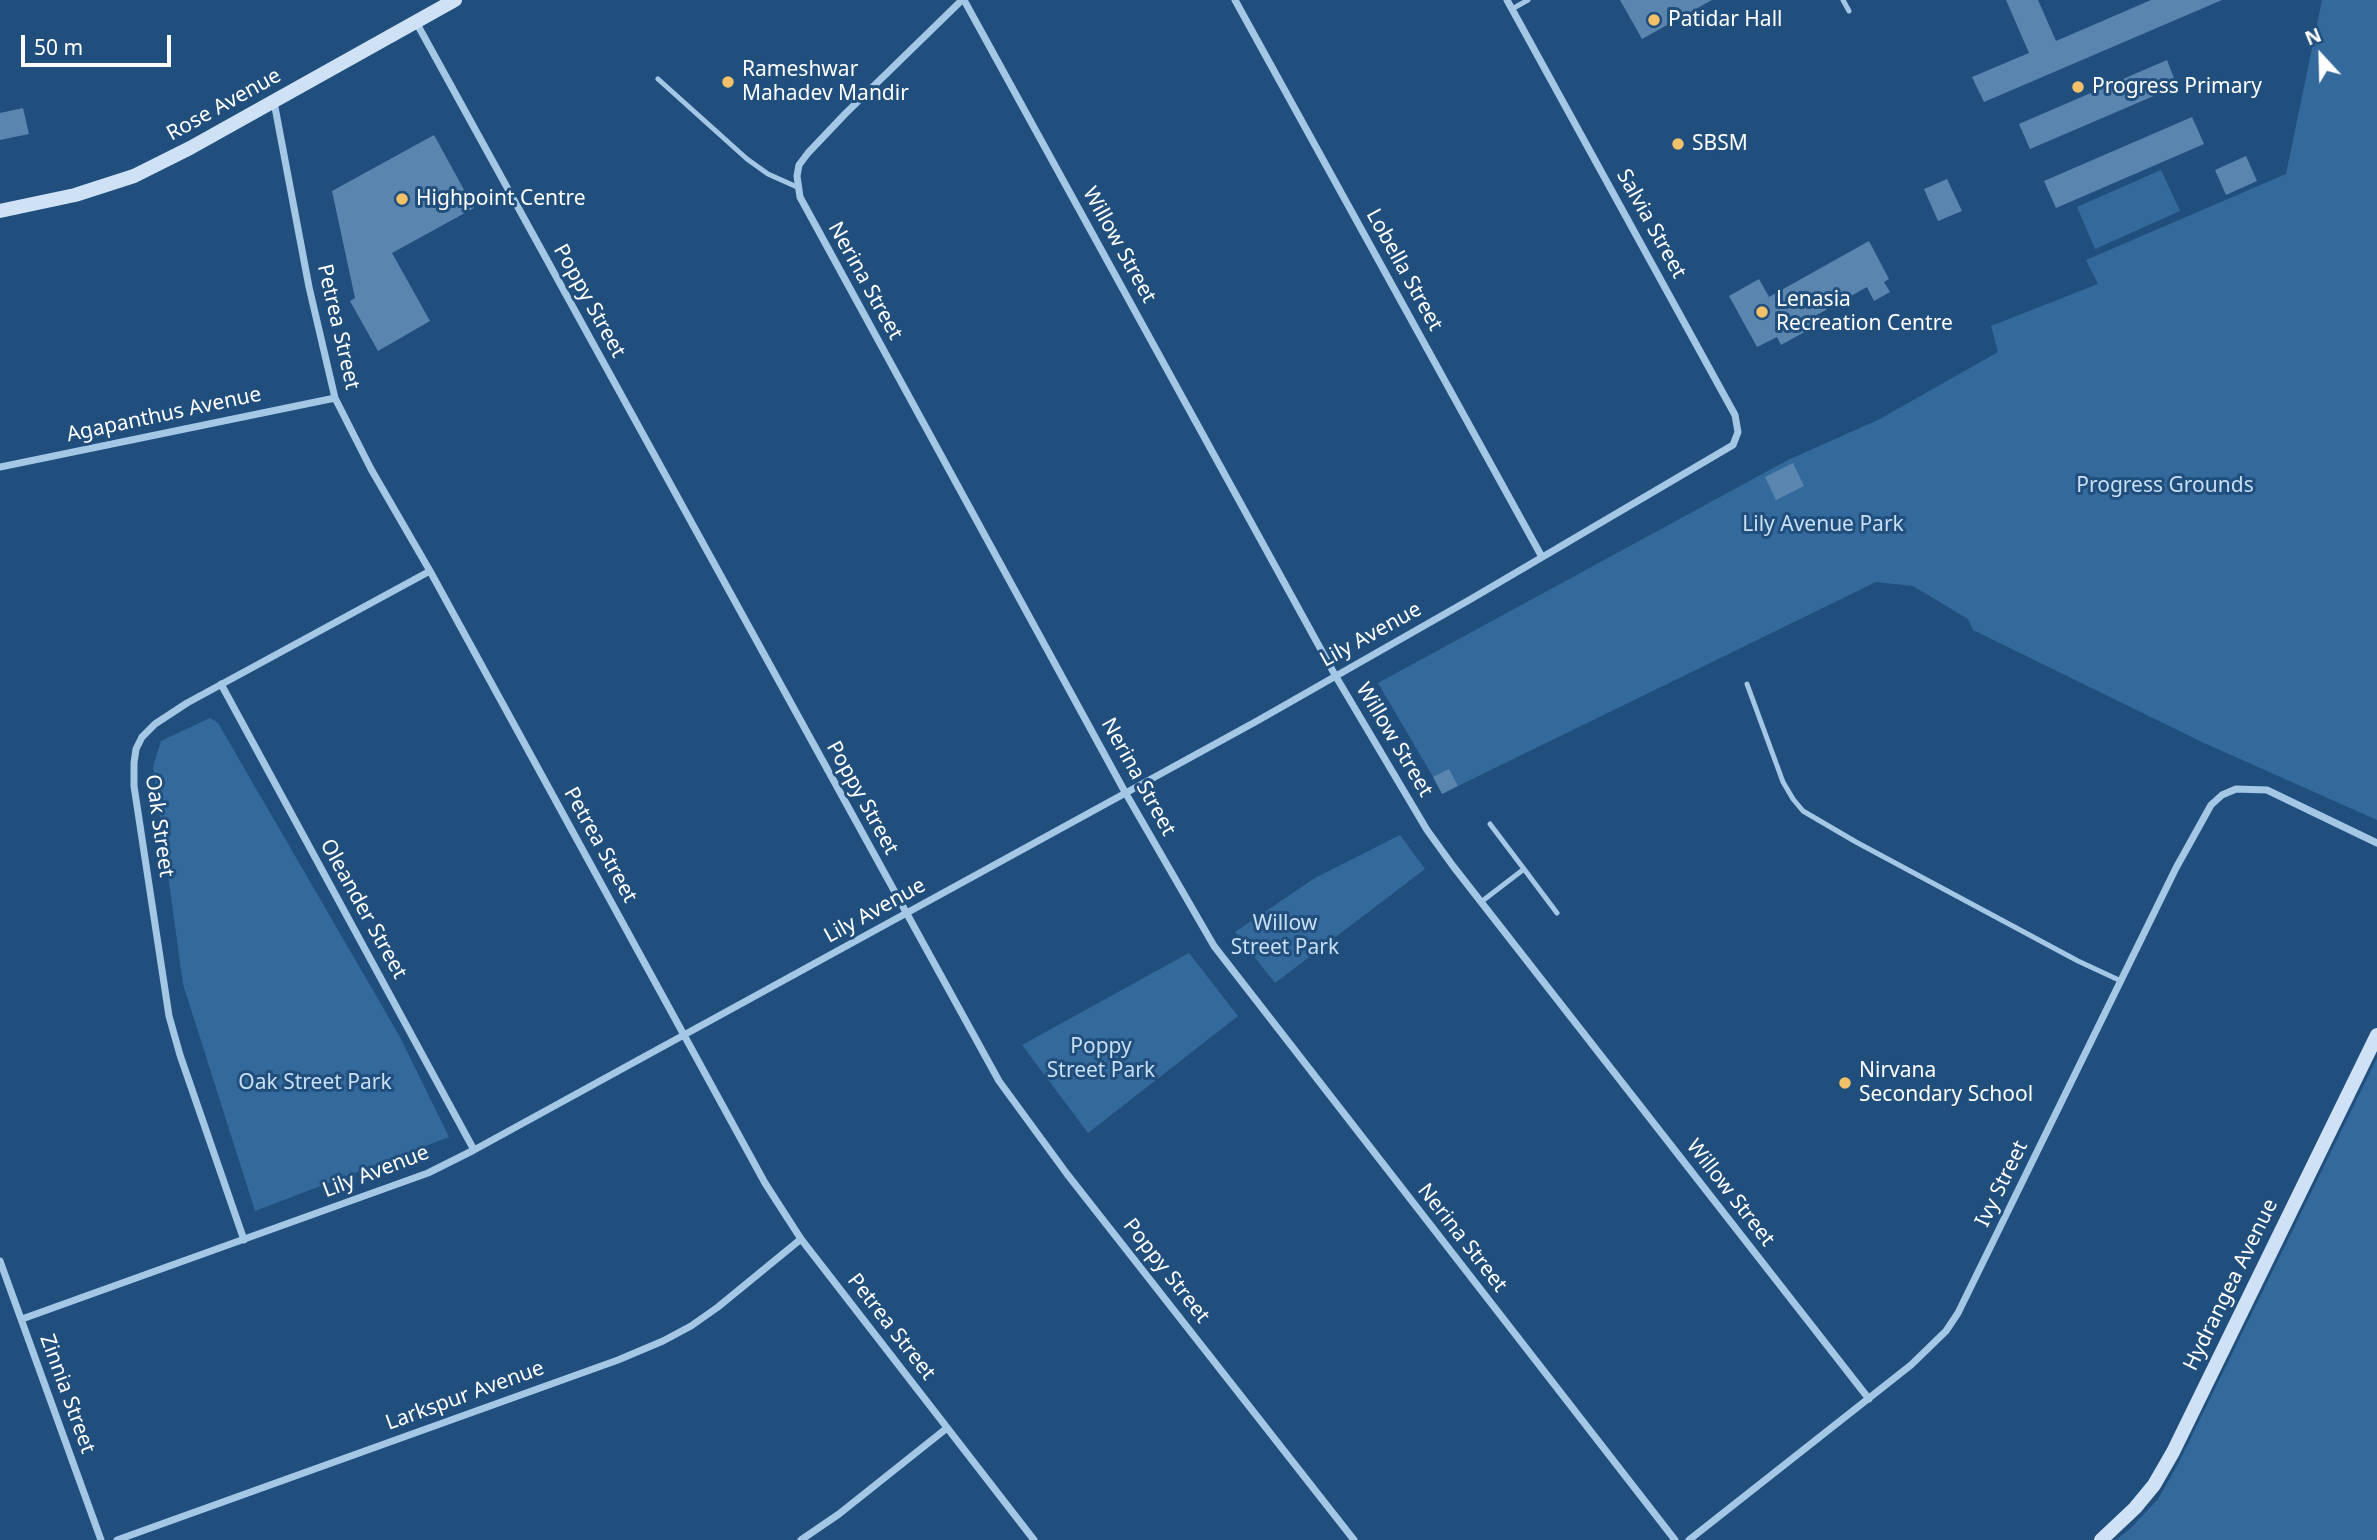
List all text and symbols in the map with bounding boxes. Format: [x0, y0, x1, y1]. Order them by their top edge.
place label: Patidar Hall [1668, 7, 1782, 33]
marker: Patidar Hall [1646, 12, 1662, 28]
scale bar [24, 21, 175, 65]
north arrow [2286, 21, 2356, 91]
text: N [2301, 22, 2325, 51]
text: 50 m [34, 33, 83, 61]
place label: Rameshwar Mahadev Mandir [742, 57, 909, 107]
street label: Rose Avenue [162, 63, 286, 147]
marker: Rameshwar Mahadev Mandir [720, 74, 736, 90]
place label: Progress Primary [2092, 74, 2262, 100]
marker: Progress Primary [2070, 79, 2086, 95]
place label: SBSM [1692, 131, 1748, 157]
marker: SBSM [1670, 136, 1686, 152]
street label: Salvia Street [1611, 165, 1691, 283]
street label: Willow Street [1077, 183, 1161, 307]
place label: Highpoint Centre [416, 186, 586, 212]
marker: Highpoint Centre [394, 191, 410, 207]
street label: Lobella Street [1360, 205, 1448, 335]
street label: Nerina Street [822, 218, 908, 344]
street label: Poppy Street [548, 240, 630, 362]
street label: Petrea Street [311, 262, 365, 392]
place label: Lenasia Recreation Centre [1776, 287, 1953, 337]
marker: Lenasia Recreation Centre [1754, 304, 1770, 320]
street label: Agapanthus Avenue [64, 382, 264, 448]
park label: Progress Grounds [2076, 473, 2254, 499]
park label: Lily Avenue Park [1742, 512, 1904, 538]
street label: Lily Avenue [1316, 597, 1426, 673]
street label: Willow Street [1350, 678, 1438, 802]
street label: Nerina Street [1095, 714, 1181, 840]
street label: Poppy Street [821, 737, 903, 859]
street label: Oak Street [139, 773, 179, 879]
street label: Petrea Street [558, 783, 642, 907]
street label: Oleander Street [314, 835, 412, 983]
street label: Lily Avenue [820, 873, 930, 949]
park label: Willow Street Park [1231, 911, 1339, 961]
park label: Poppy Street Park [1047, 1034, 1155, 1084]
place label: Nirvana Secondary School [1859, 1058, 2033, 1108]
park label: Oak Street Park [238, 1070, 392, 1096]
marker: Nirvana Secondary School [1837, 1075, 1853, 1091]
street label: Willow Street [1680, 1135, 1780, 1251]
street label: Ivy Street [1970, 1137, 2034, 1231]
street label: Lily Avenue [319, 1140, 433, 1204]
street label: Nerina Street [1412, 1179, 1512, 1297]
street label: Hydrangea Avenue [2178, 1195, 2284, 1375]
street label: Poppy Street [1117, 1214, 1215, 1328]
street label: Petrea Street [842, 1269, 940, 1385]
street label: Zinnia Street [34, 1331, 100, 1457]
street label: Larkspur Avenue [382, 1356, 548, 1436]

